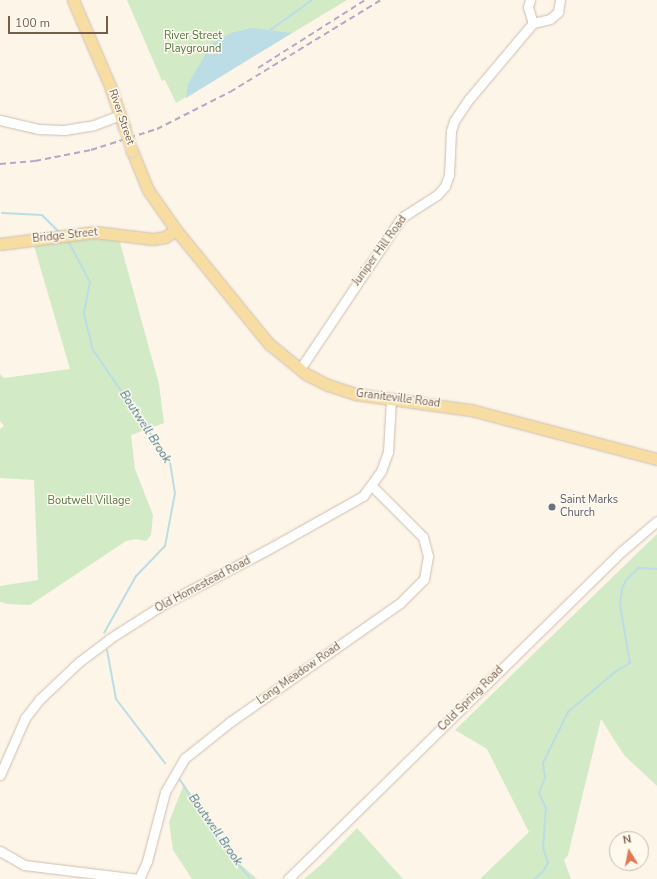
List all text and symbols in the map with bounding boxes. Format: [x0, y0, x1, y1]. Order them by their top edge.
scale bar [10, 8, 110, 34]
text: 100 m [15, 15, 50, 31]
park label: River Street Playground [164, 30, 222, 56]
street label: River Street [105, 87, 137, 147]
street label: Juniper Hill Road [350, 213, 410, 289]
street label: Bridge Street [32, 226, 98, 246]
street label: Graniteville Road [355, 387, 441, 411]
water label: Boutwell Brook [116, 388, 174, 466]
park label: Boutwell Village [48, 494, 130, 508]
place label: Saint Marks Church [560, 494, 618, 520]
marker: Saint Marks Church [547, 502, 557, 512]
street label: Old Homestead Road [153, 554, 253, 616]
street label: Long Meadow Road [255, 640, 343, 708]
street label: Cold Spring Road [436, 664, 506, 734]
water label: Boutwell Brook [185, 791, 245, 869]
north arrow [609, 831, 649, 871]
text: N [622, 832, 632, 848]

